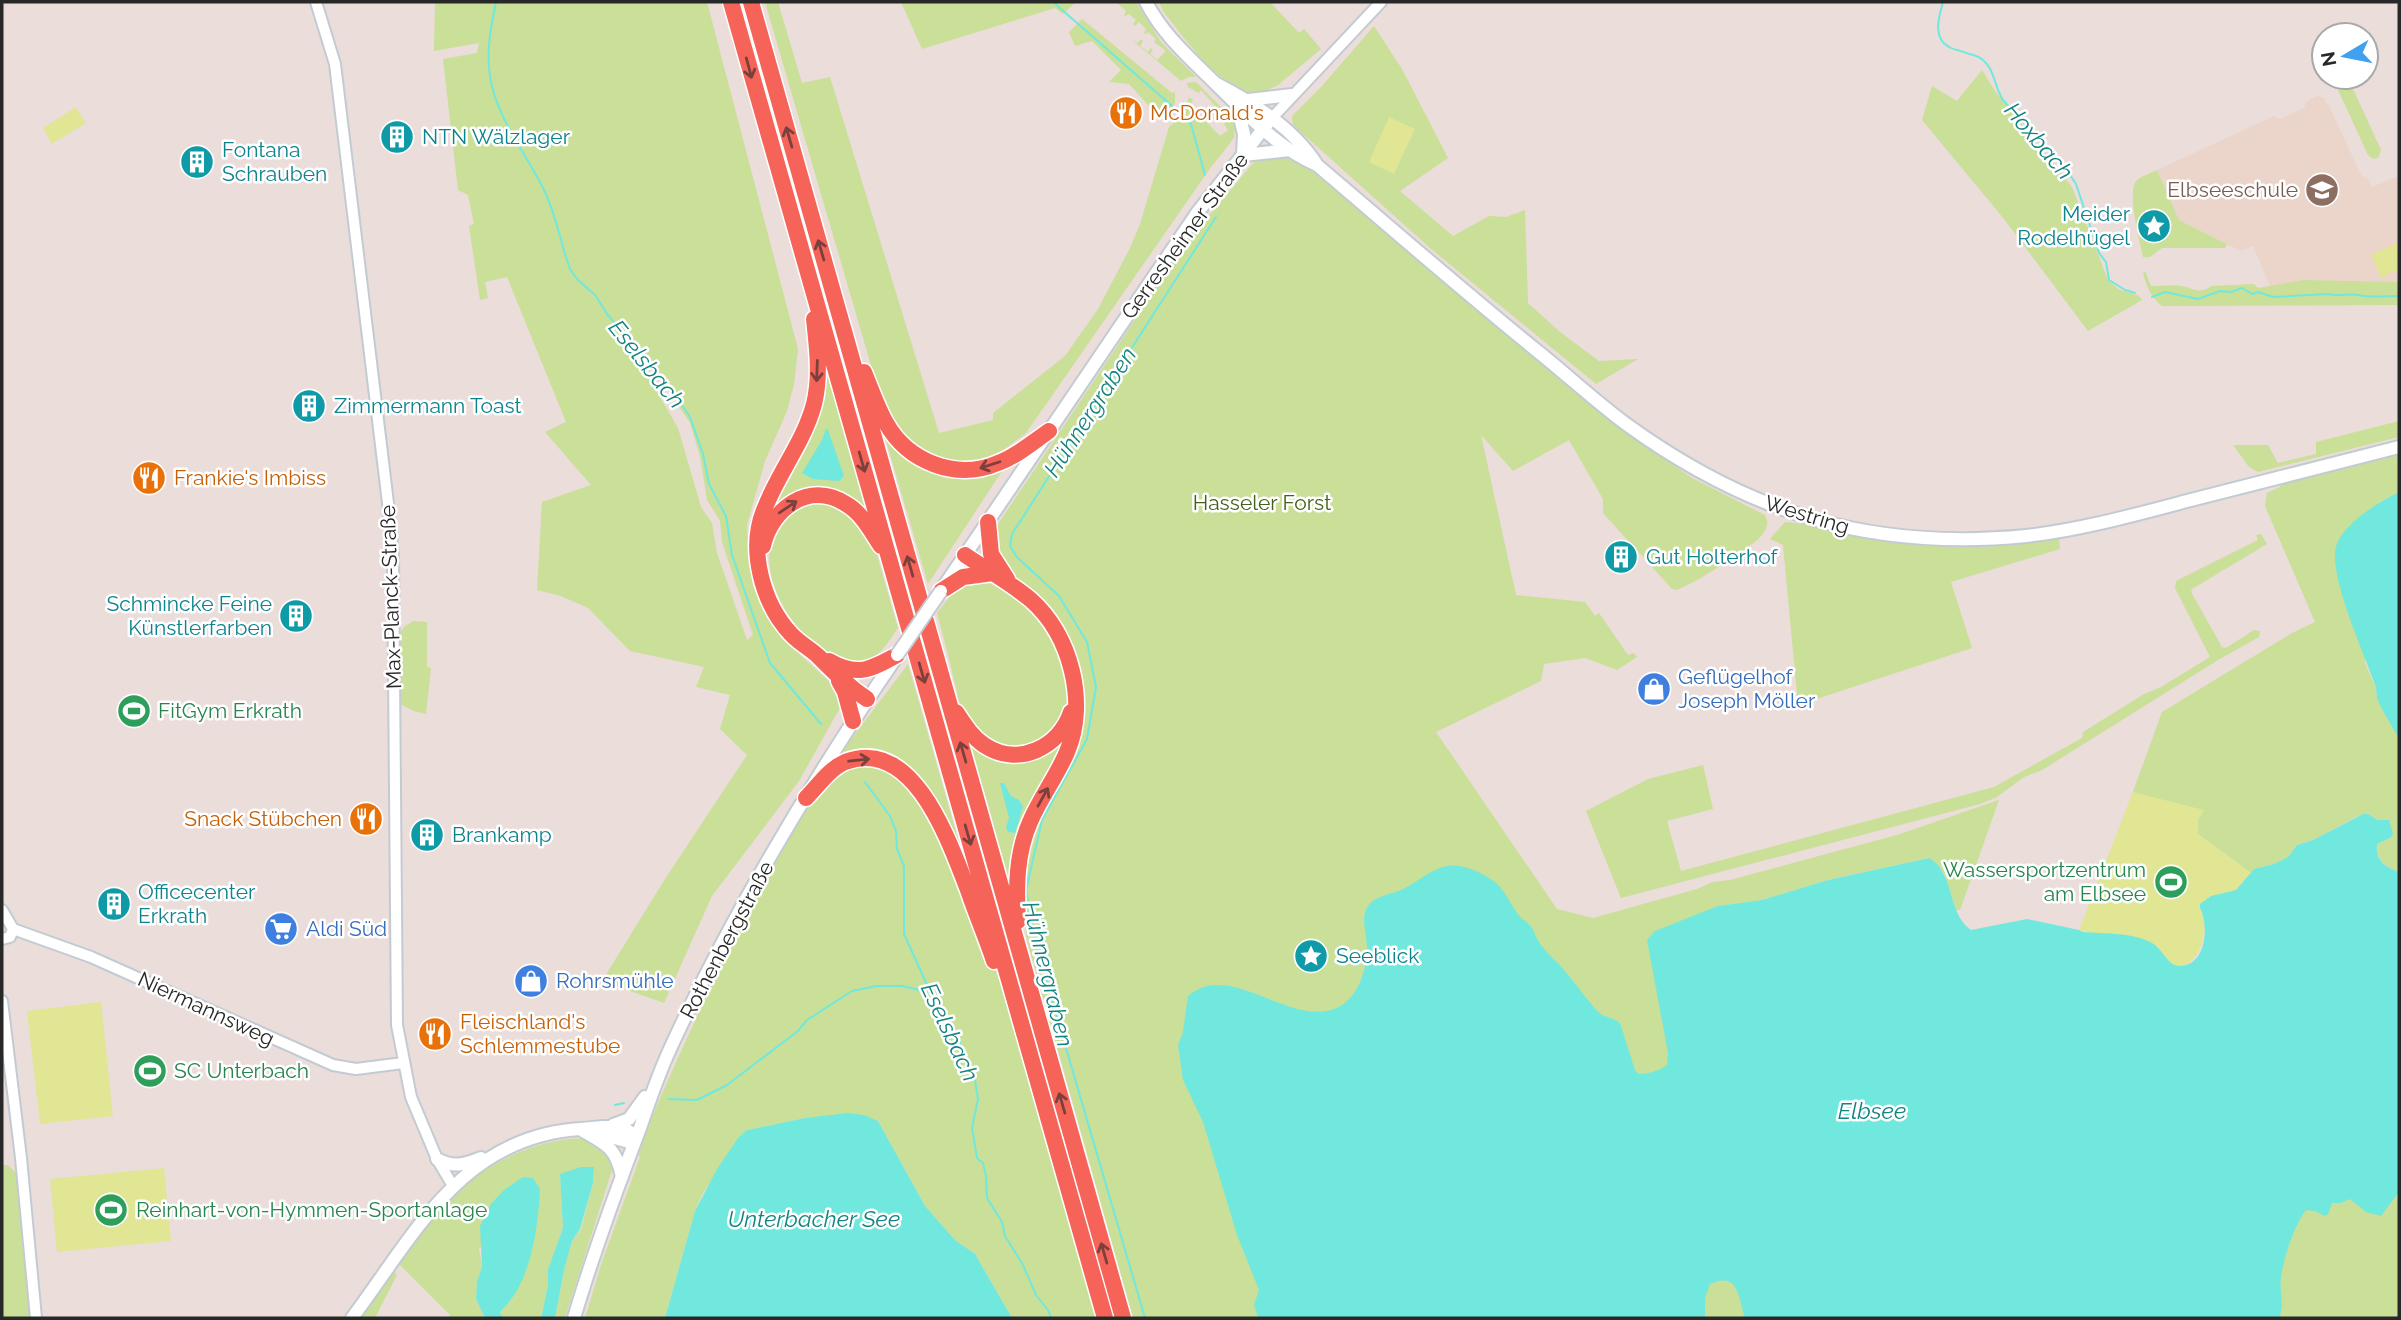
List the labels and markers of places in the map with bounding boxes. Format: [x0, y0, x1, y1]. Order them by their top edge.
restaurant icon: McDonald's [1107, 94, 1145, 132]
place label: McDonald's [1150, 100, 1264, 125]
building icon: NTN Wälzlager [378, 118, 416, 156]
place label: NTN Wälzlager [422, 124, 571, 149]
place label: Fontana Schrauben [222, 137, 327, 186]
building icon: Fontana Schrauben [178, 143, 216, 181]
school or university icon: Elbseeschule [2303, 171, 2341, 209]
place label: Elbseeschule [2167, 177, 2298, 202]
place label: Meider Rodelhügel [2017, 201, 2131, 250]
place icon: Meider Rodelhügel [2135, 207, 2173, 245]
building icon: Zimmermann Toast [290, 387, 328, 425]
place label: Zimmermann Toast [334, 393, 522, 418]
restaurant icon: Frankie's Imbiss [130, 459, 168, 497]
place label: Frankie's Imbiss [174, 465, 326, 490]
building icon: Gut Holterhof [1602, 538, 1640, 576]
place label: Gut Holterhof [1646, 544, 1779, 569]
place label: Schmincke Feine Künstlerfarben [106, 591, 272, 640]
building icon: Schmincke Feine Künstlerfarben [277, 597, 315, 635]
place label: Geflügelhof Joseph Möller [1678, 664, 1816, 713]
shop icon: Geflügelhof Joseph Möller [1635, 670, 1673, 708]
sports icon: FitGym Erkrath [115, 692, 153, 730]
place label: FitGym Erkrath [158, 698, 302, 723]
restaurant icon: Snack Stübchen [347, 800, 385, 838]
place label: Snack Stübchen [184, 806, 342, 831]
building icon: Brankamp [408, 816, 446, 854]
place label: Brankamp [452, 822, 552, 847]
place label: Wassersportzentrum am Elbsee [1943, 857, 2146, 906]
sports icon: Wassersportzentrum am Elbsee [2152, 863, 2190, 901]
place label: Officecenter Erkrath [138, 879, 256, 928]
building icon: Officecenter Erkrath [95, 885, 133, 923]
supermarket icon: Aldi Süd [262, 910, 300, 948]
place label: Aldi Süd [306, 916, 387, 941]
place icon: Seeblick [1292, 937, 1330, 975]
place label: Seeblick [1336, 943, 1419, 968]
shop icon: Rohrsmühle [512, 962, 550, 1000]
place label: Rohrsmühle [556, 968, 674, 993]
place label: Fleischland's Schlemmestube [460, 1009, 620, 1058]
restaurant icon: Fleischland's Schlemmestube [416, 1015, 454, 1053]
sports icon: SC Unterbach [131, 1052, 169, 1090]
place label: SC Unterbach [174, 1058, 309, 1083]
sports icon: Reinhart-von-Hymmen-Sportanlage [92, 1191, 130, 1229]
place label: Reinhart-von-Hymmen-Sportanlage [136, 1197, 487, 1222]

